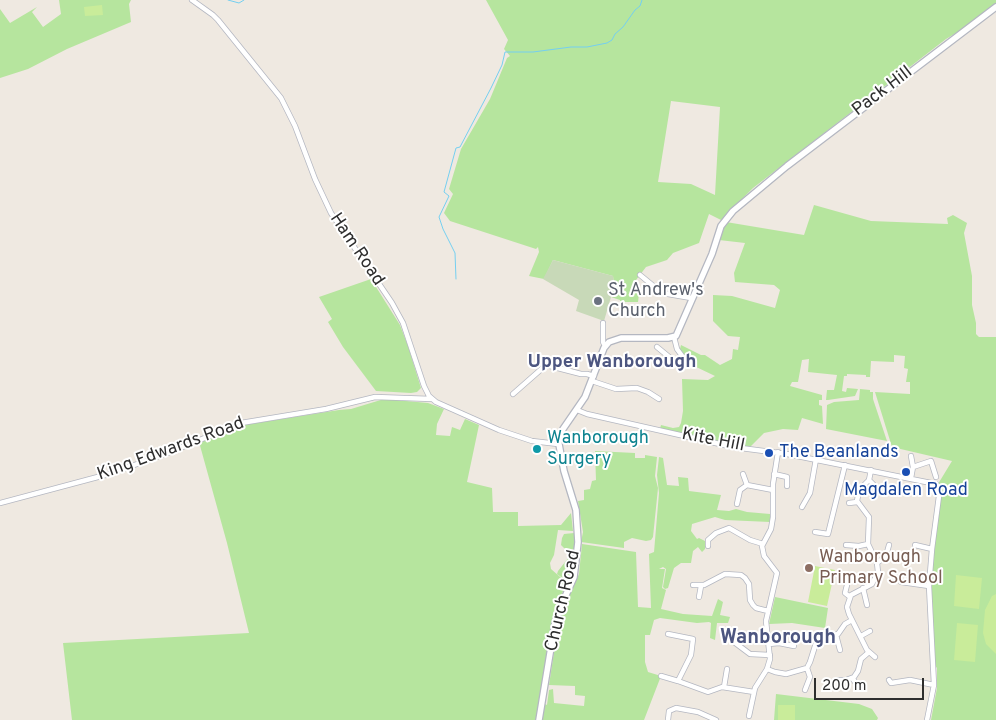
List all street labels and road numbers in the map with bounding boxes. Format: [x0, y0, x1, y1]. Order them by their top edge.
street label: Pack Hill [849, 62, 917, 122]
street label: Ham Road [324, 210, 388, 290]
street label: King Edwards Road [95, 413, 247, 487]
street label: Kite Hill [680, 424, 746, 458]
street label: Church Road [542, 548, 586, 654]

